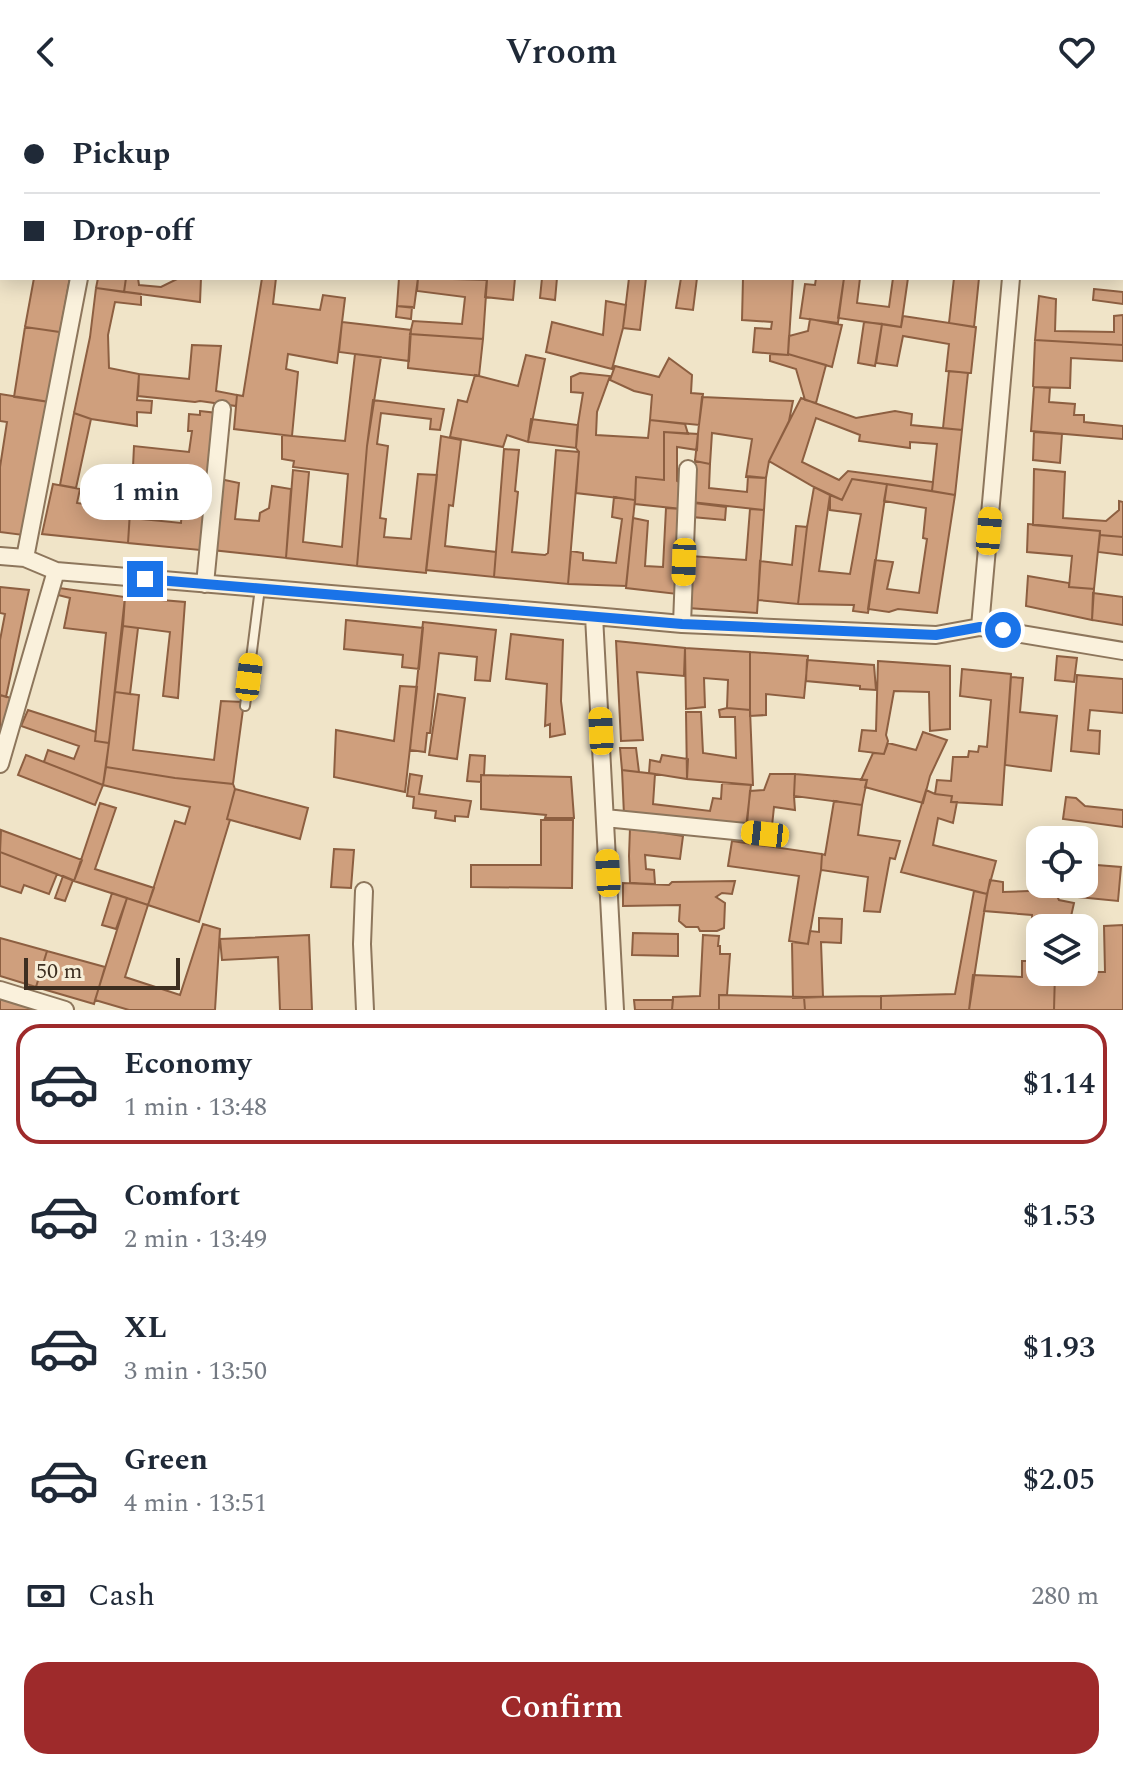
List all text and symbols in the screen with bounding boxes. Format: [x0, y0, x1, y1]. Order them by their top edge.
text: Vroom [505, 25, 618, 80]
icon: back [24, 30, 68, 74]
icon: heart [1055, 30, 1099, 74]
text: Pickup [72, 131, 170, 177]
text: Drop-off [72, 208, 193, 254]
callout: 1 min [79, 463, 211, 519]
text: 1 min [112, 472, 180, 512]
car [975, 506, 1003, 556]
car [671, 538, 697, 586]
route end [127, 561, 163, 597]
route start [985, 612, 1021, 648]
car [234, 652, 264, 702]
car [588, 706, 614, 756]
car [740, 820, 790, 848]
map controls [1026, 826, 1098, 986]
button: locate [1026, 826, 1098, 898]
car [595, 848, 621, 898]
button: layers [1026, 914, 1098, 986]
scale bar [24, 954, 180, 990]
text: 50 m [36, 955, 82, 988]
text: Economy [124, 1041, 251, 1087]
icon: car [28, 1048, 100, 1120]
text: $1.14 [1023, 1061, 1095, 1107]
text: 1 min · 13:48 [124, 1087, 267, 1127]
text: Comfort [124, 1173, 240, 1219]
icon: car [28, 1180, 100, 1252]
text: $1.53 [1023, 1193, 1095, 1239]
text: 2 min · 13:49 [124, 1219, 267, 1259]
text: XL [124, 1305, 167, 1351]
icon: car [28, 1312, 100, 1384]
text: $1.93 [1023, 1325, 1095, 1371]
text: 3 min · 13:50 [124, 1351, 267, 1391]
text: Green [124, 1437, 208, 1483]
icon: car [28, 1444, 100, 1516]
text: $2.05 [1023, 1457, 1095, 1503]
text: 4 min · 13:51 [124, 1483, 267, 1523]
text: Cash [88, 1573, 155, 1619]
icon: cash [24, 1574, 68, 1618]
text: 280 m [1031, 1576, 1099, 1616]
button: Confirm [24, 1662, 1099, 1754]

